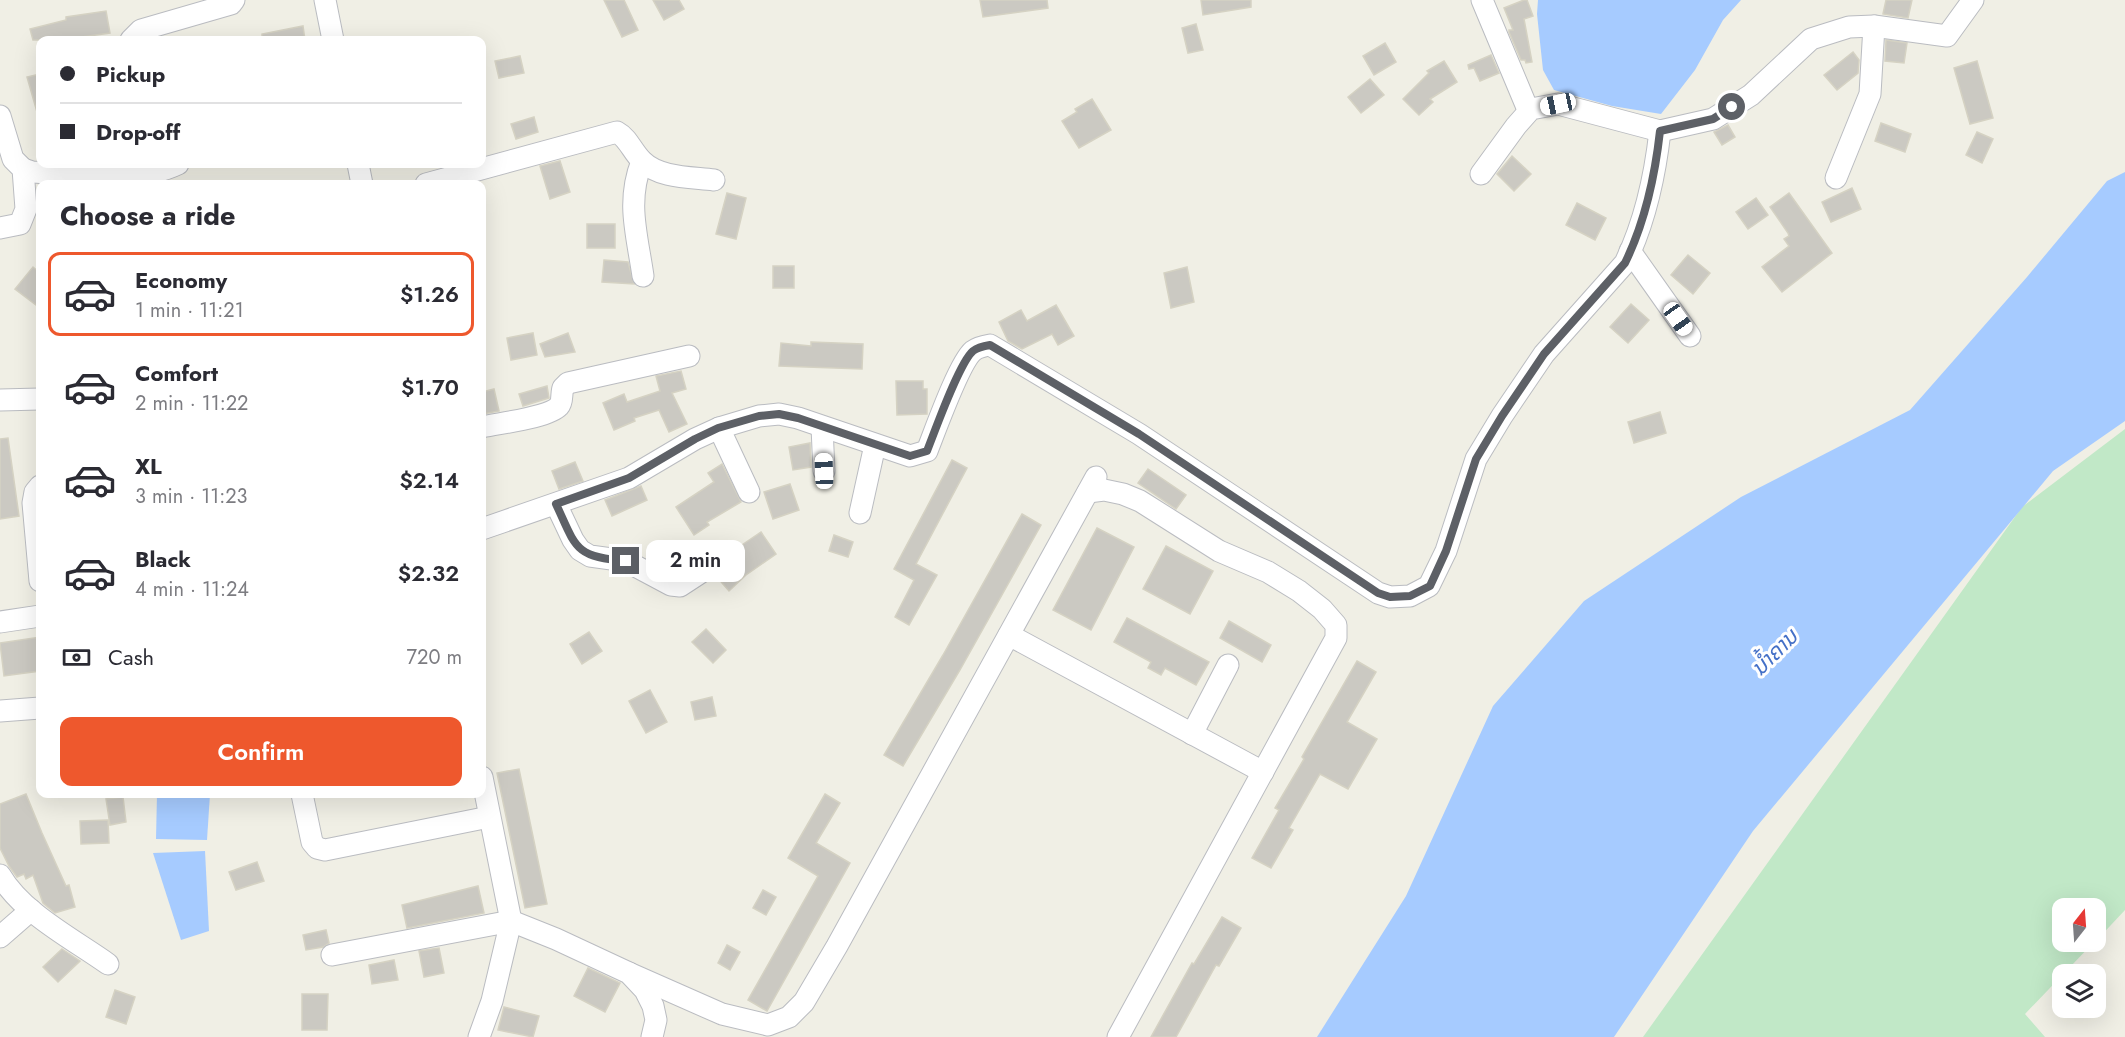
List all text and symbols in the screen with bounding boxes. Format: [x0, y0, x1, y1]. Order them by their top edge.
text: Pickup [96, 58, 165, 90]
car [1539, 91, 1577, 117]
route start [1718, 93, 1745, 120]
text: Drop-off [96, 116, 180, 148]
text: Choose a ride [60, 196, 235, 235]
text: Economy [135, 264, 227, 296]
icon: car [63, 267, 117, 321]
text: $1.26 [400, 278, 459, 310]
text: 1 min · 11:21 [135, 296, 244, 325]
car [1660, 299, 1696, 339]
text: Comfort [135, 357, 218, 389]
icon: car [63, 360, 117, 414]
text: $1.70 [401, 371, 459, 403]
text: 2 min · 11:22 [135, 389, 248, 418]
text: XL [135, 450, 162, 482]
icon: car [63, 453, 117, 507]
car [814, 453, 834, 489]
text: $2.14 [399, 464, 459, 496]
text: 3 min · 11:23 [135, 482, 248, 511]
callout: 2 min [647, 540, 746, 582]
text: Black [135, 543, 191, 575]
icon: car [63, 546, 117, 600]
text: 2 min [670, 546, 721, 575]
route end [612, 547, 639, 574]
text: $2.32 [398, 557, 459, 589]
text: 4 min · 11:24 [135, 575, 249, 604]
water label: ນ້ຳຄານ [1743, 620, 1806, 683]
icon: cash [60, 641, 93, 674]
text: Cash [108, 641, 154, 673]
text: 720 m [407, 643, 462, 672]
button: Confirm [60, 717, 462, 786]
north arrow [2052, 898, 2106, 952]
map controls [2052, 898, 2106, 1018]
button: layers [2052, 964, 2106, 1018]

